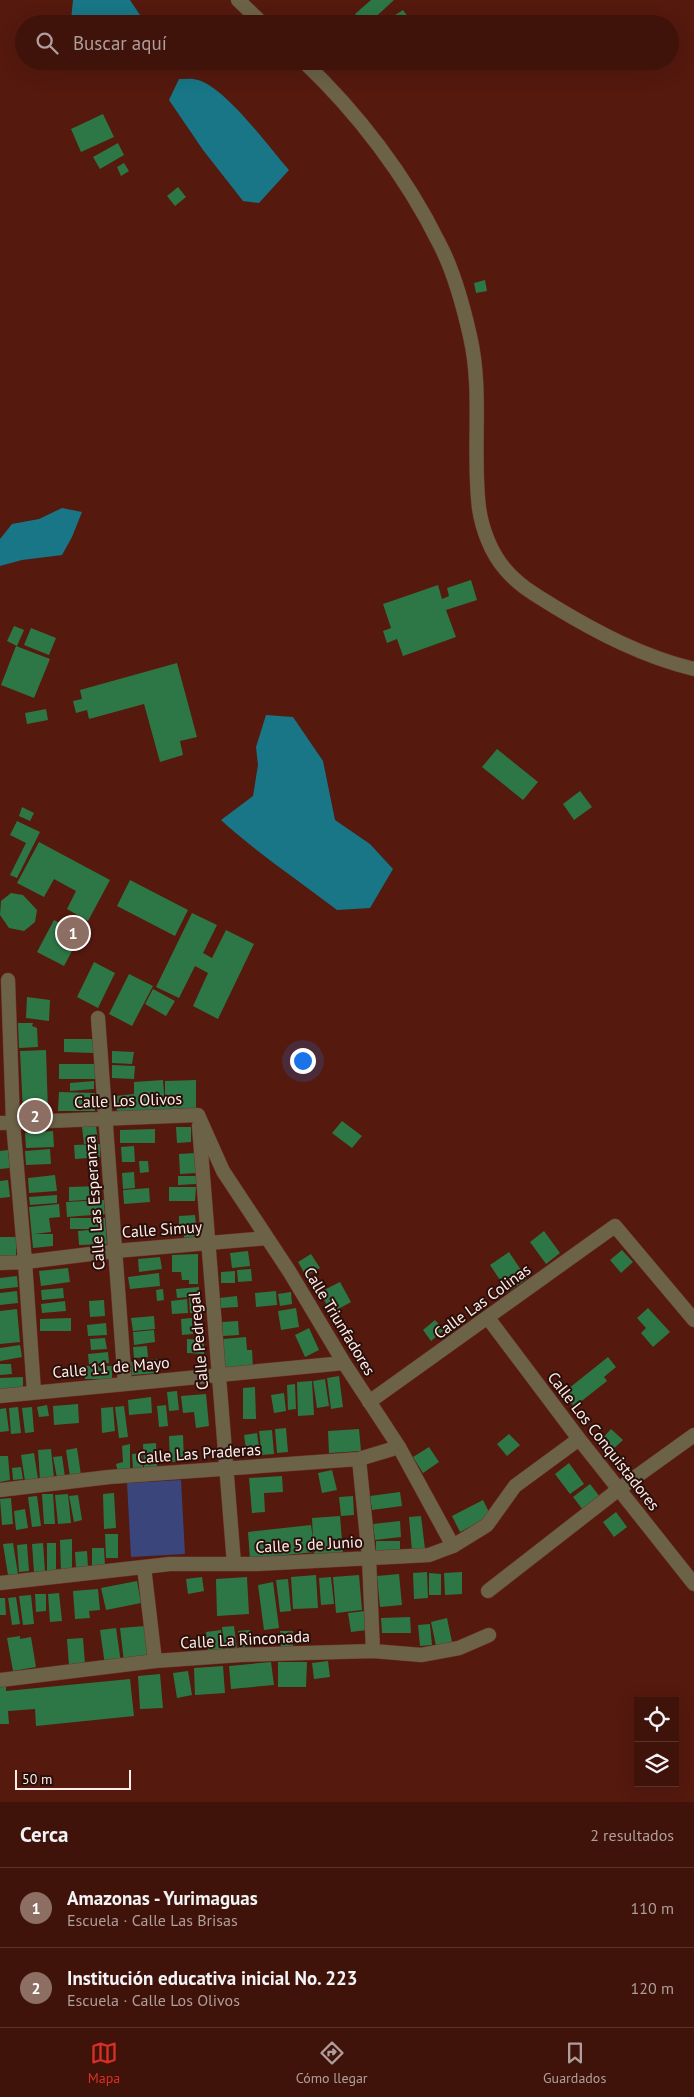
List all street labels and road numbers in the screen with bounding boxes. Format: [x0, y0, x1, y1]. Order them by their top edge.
street label: Calle Los Olivos [74, 1088, 183, 1112]
street label: Calle Las Esperanza [79, 1135, 109, 1271]
street label: Calle Simuy [121, 1216, 203, 1242]
street label: Calle Las Colinas [430, 1259, 535, 1343]
street label: Calle Triunfadores [300, 1263, 380, 1379]
street label: Calle Pedregal [184, 1291, 212, 1391]
street label: Calle 11 de Mayo [51, 1352, 171, 1382]
street label: Calle Los Conquistadores [544, 1368, 665, 1515]
street label: Calle Las Praderas [136, 1439, 262, 1467]
street label: Calle 5 de Junio [255, 1531, 363, 1557]
street label: Calle La Rinconada [180, 1626, 310, 1652]

